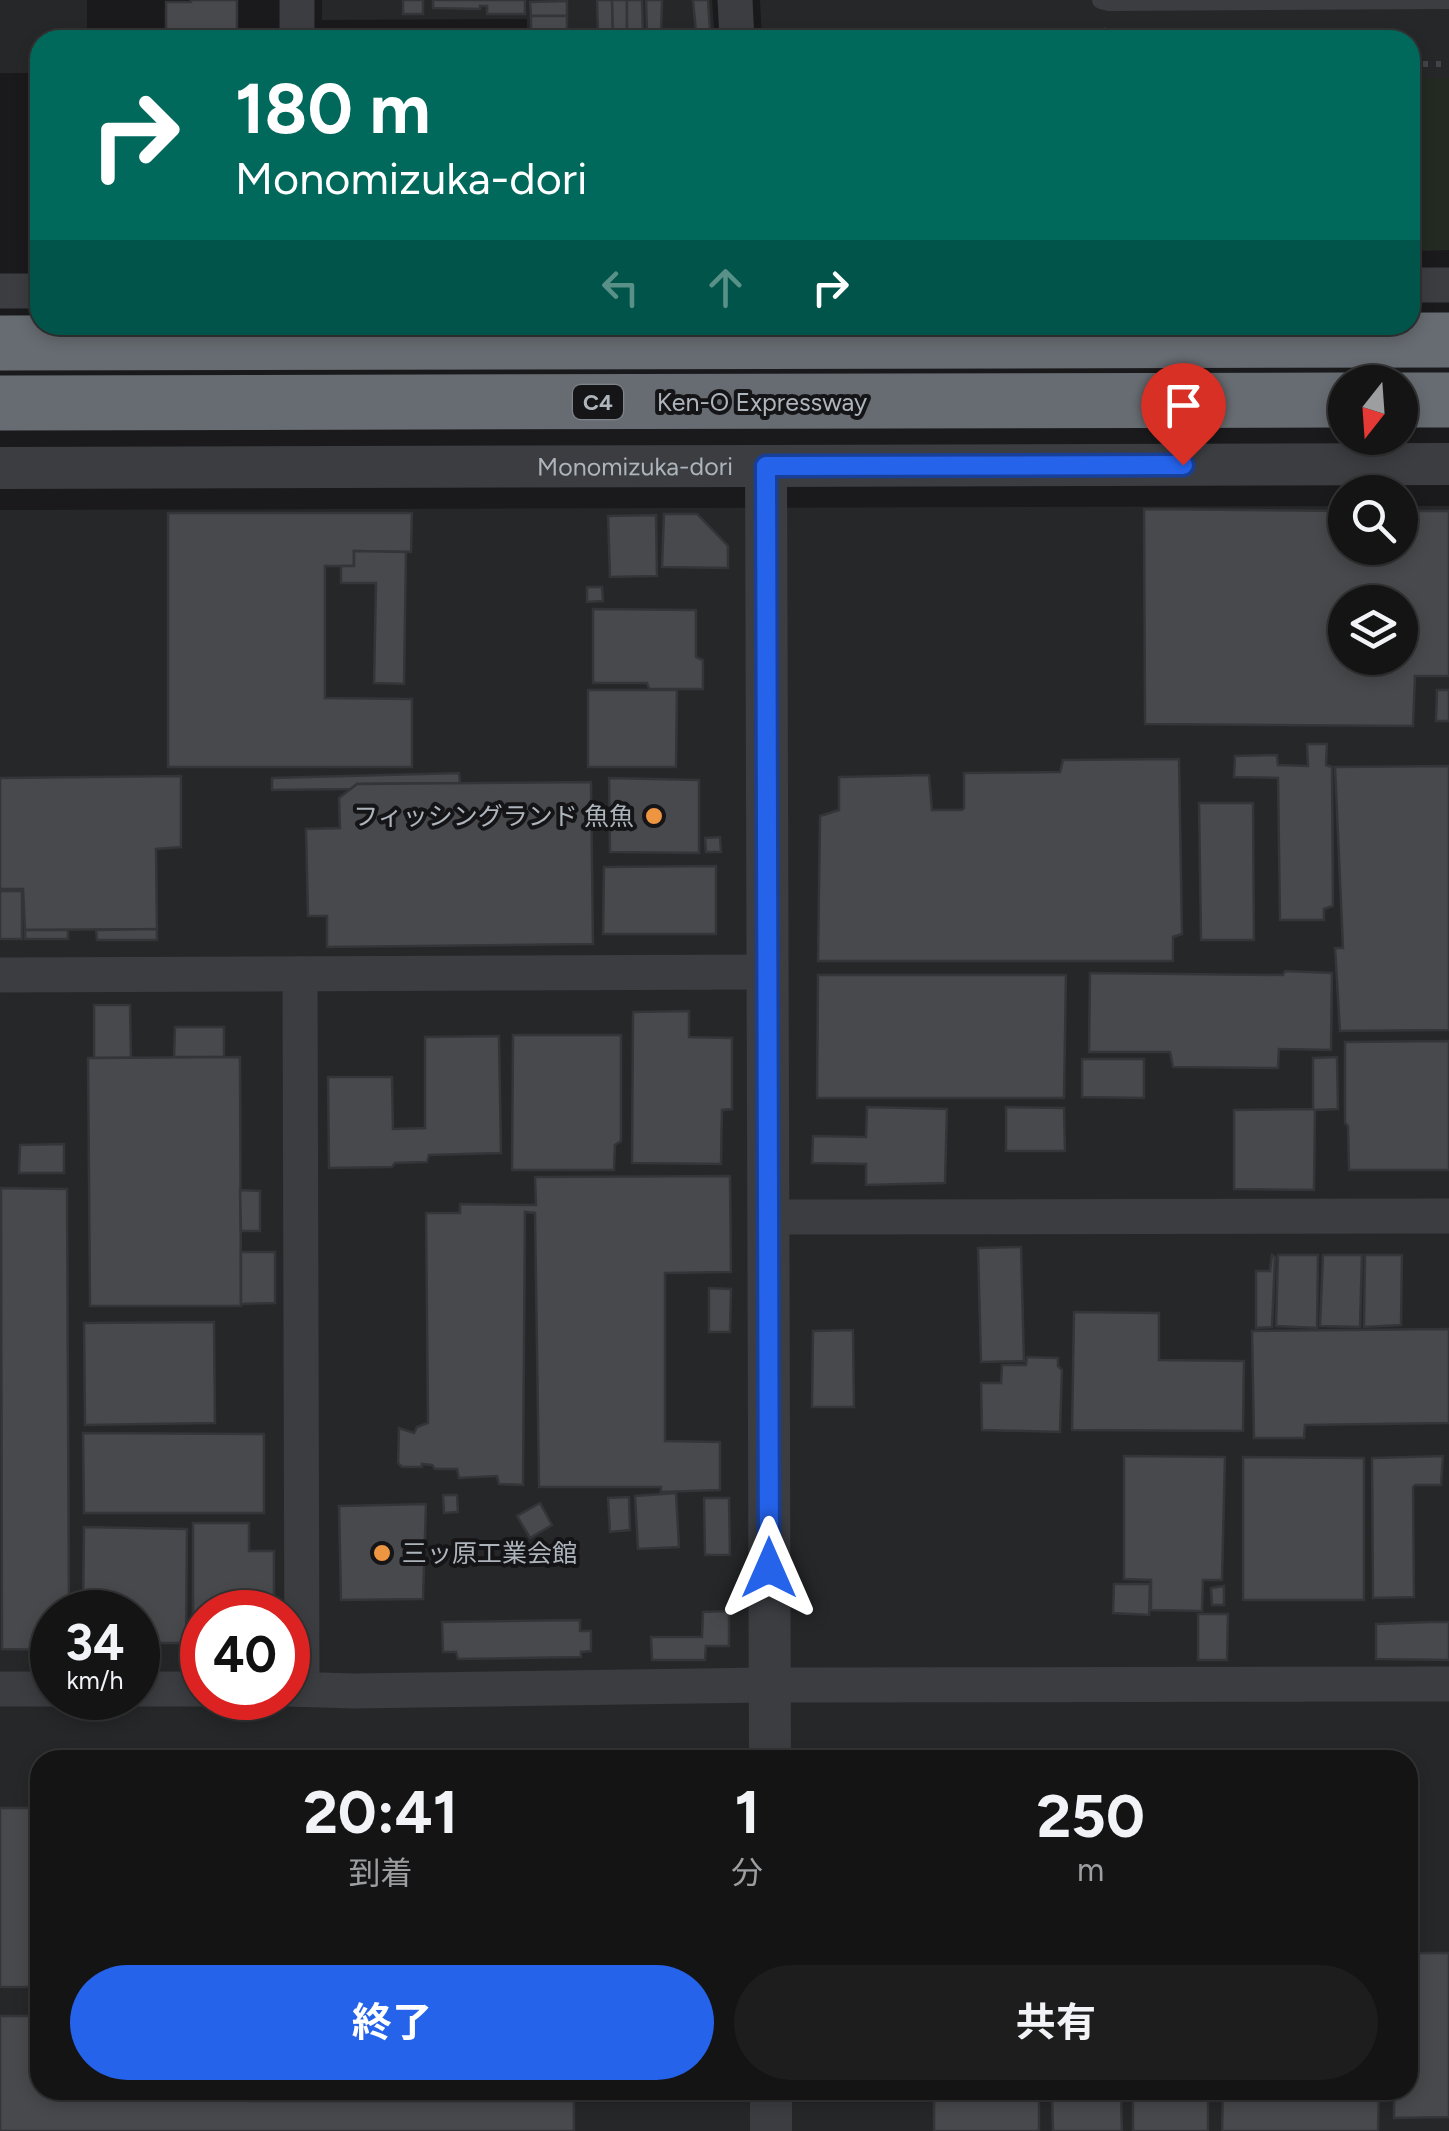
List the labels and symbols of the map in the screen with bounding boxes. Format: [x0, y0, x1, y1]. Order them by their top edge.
pin [1141, 363, 1226, 466]
north arrow [1328, 365, 1418, 455]
road number: C4 [573, 385, 623, 419]
street label: Ken-O Expressway [657, 387, 867, 417]
street label: Monomizuka-dori [537, 451, 733, 482]
place label: フィッシングランド 魚魚 [353, 801, 634, 831]
marker: フィッシングランド 魚魚 [643, 805, 665, 827]
position arrow [717, 1516, 821, 1620]
place label: 三ッ原工業会館 [402, 1538, 577, 1568]
marker: 三ッ原工業会館 [371, 1542, 393, 1564]
speed limit sign: 40 [180, 1590, 310, 1720]

